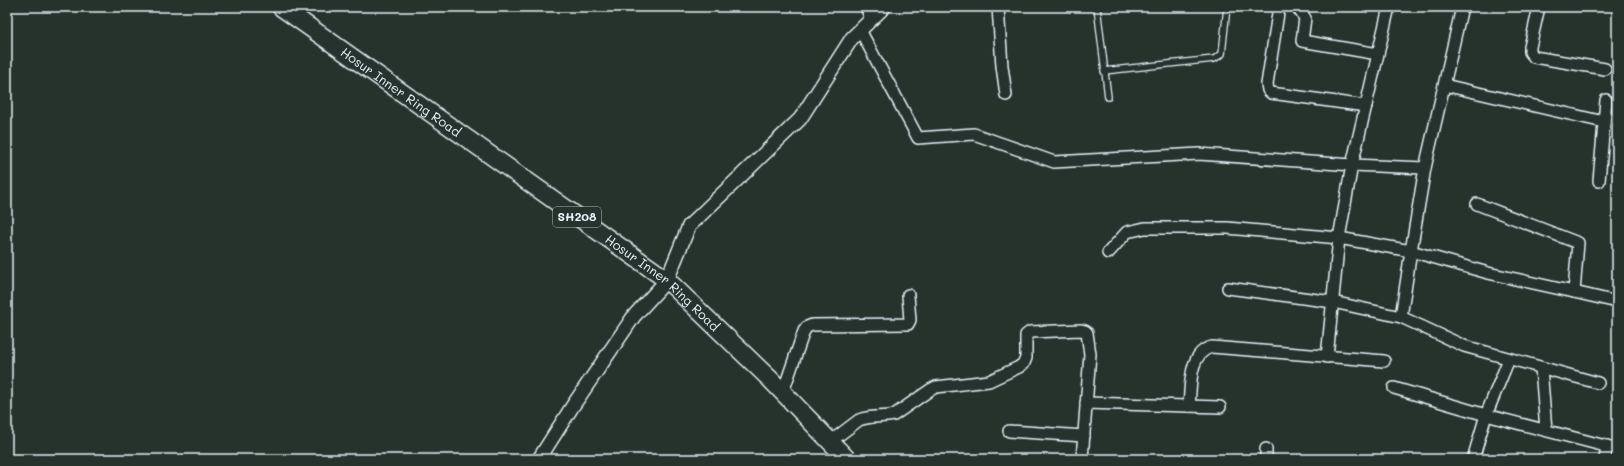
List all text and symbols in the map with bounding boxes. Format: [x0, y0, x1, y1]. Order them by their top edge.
street label: Hosur Inner Ring Road [338, 43, 465, 140]
road number: SH208 [553, 207, 601, 227]
street label: Hosur Inner Ring Road [602, 230, 724, 334]

